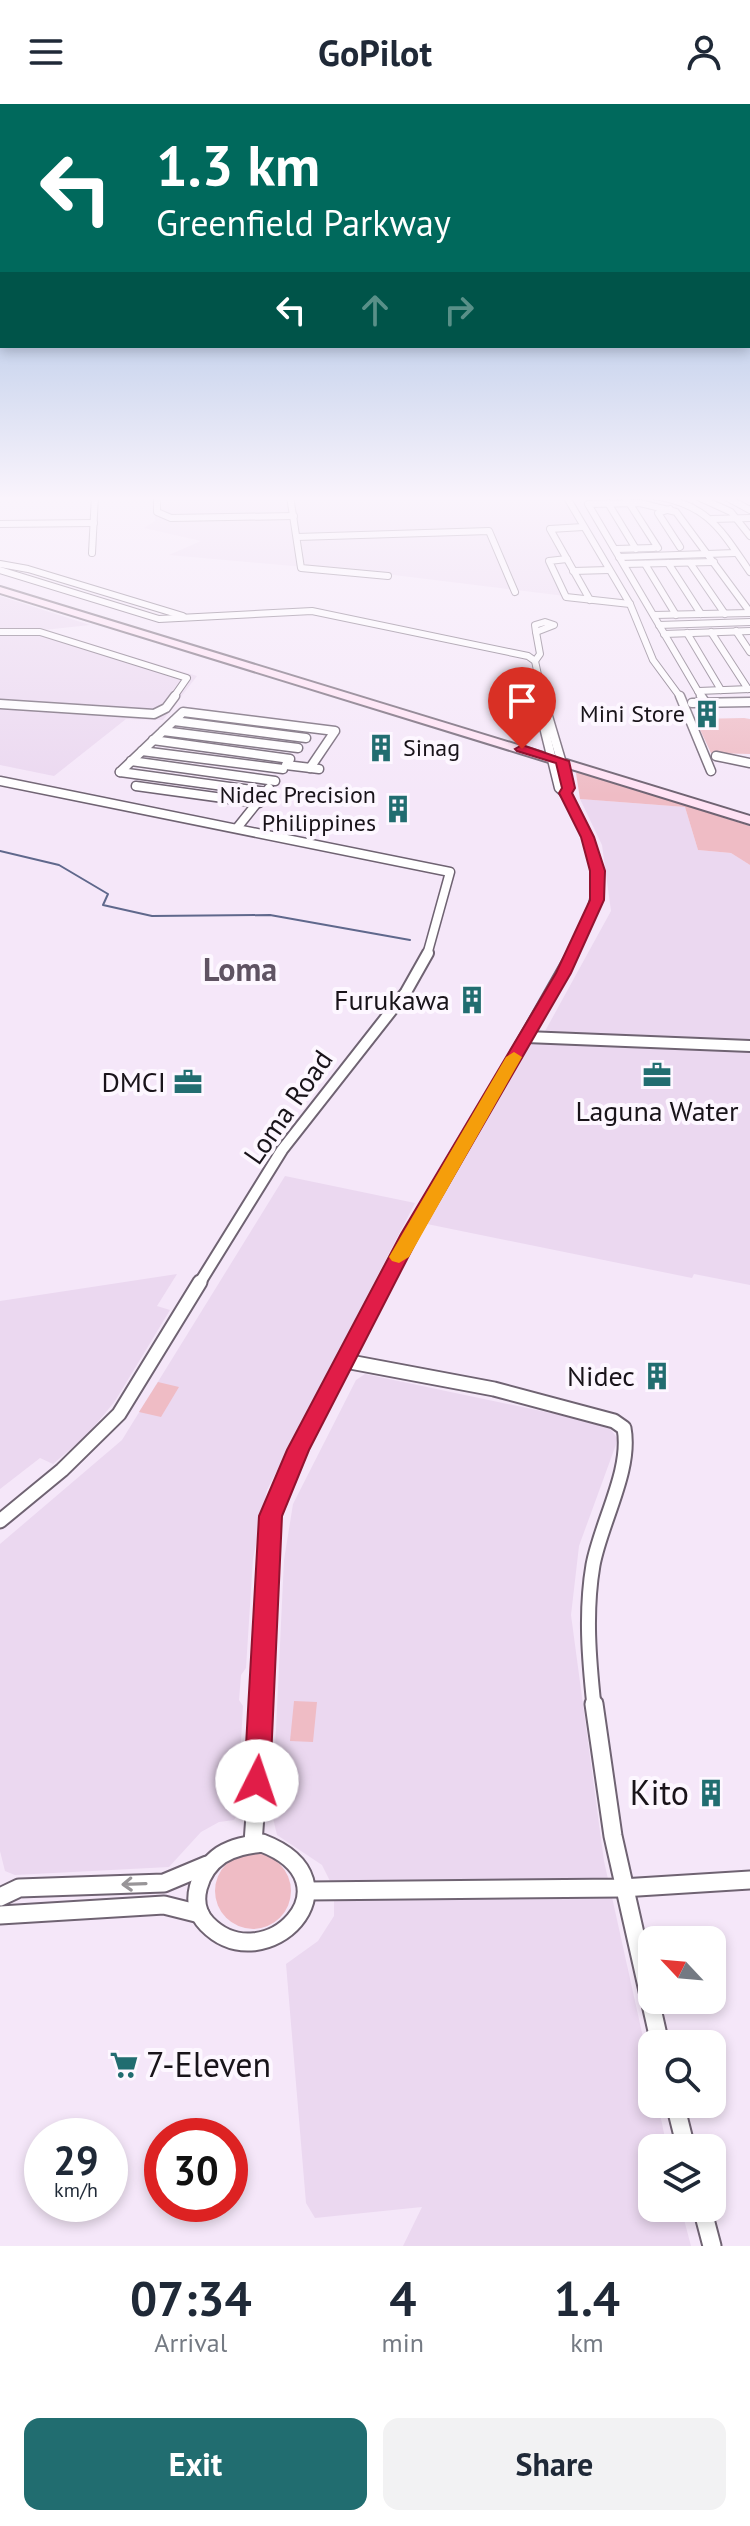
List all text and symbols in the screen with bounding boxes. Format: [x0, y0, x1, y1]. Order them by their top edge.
text: GoPilot [318, 29, 432, 76]
icon: menu [24, 30, 68, 74]
icon: person [682, 30, 726, 74]
text: 1.3 km [156, 129, 320, 201]
icon: left [24, 136, 128, 240]
text: Greenfield Parkway [156, 199, 451, 246]
icon: left [269, 288, 313, 332]
icon: ahead [353, 288, 397, 332]
icon: right [437, 288, 481, 332]
pin [488, 667, 556, 749]
icon: arrive [500, 679, 544, 723]
place label: Mini Store [580, 698, 685, 729]
building icon: Mini Store [692, 699, 722, 729]
place label: Sinag [403, 732, 460, 763]
building icon: Sinag [366, 733, 396, 763]
place label: Nidec Precision Philippines [219, 779, 376, 838]
building icon: Nidec Precision Philippines [383, 794, 413, 824]
district label: Loma [203, 948, 277, 990]
place label: Furukawa [334, 981, 450, 1018]
building icon: Furukawa [457, 985, 487, 1015]
street label: Loma Road [235, 1042, 340, 1171]
office icon: Laguna Water [642, 1060, 672, 1090]
place label: DMCI [101, 1063, 166, 1100]
office icon: DMCI [173, 1067, 203, 1097]
place label: Laguna Water [576, 1092, 739, 1129]
place label: Nidec [567, 1357, 635, 1394]
building icon: Nidec [642, 1361, 672, 1391]
position arrow [215, 1739, 299, 1823]
place label: Kito [630, 1770, 689, 1814]
building icon: Kito [696, 1778, 726, 1808]
one-way arrow [121, 1877, 148, 1892]
north arrow [638, 1926, 726, 2014]
map controls [638, 1926, 726, 2222]
button: search [638, 2030, 726, 2118]
place label: 7-Eleven [146, 2042, 271, 2086]
supermarket icon: 7-Eleven [109, 2050, 139, 2080]
speed limit sign: 30 [144, 2118, 248, 2222]
text: 29 [53, 2134, 99, 2186]
button: layers [638, 2134, 726, 2222]
text: km/h [54, 2177, 98, 2203]
text: 07:34 [130, 2267, 252, 2329]
text: 4 [389, 2267, 416, 2329]
text: 1.4 [554, 2267, 620, 2329]
text: Arrival [154, 2326, 227, 2359]
text: min [382, 2326, 424, 2359]
text: km [570, 2326, 604, 2359]
button: Exit [24, 2418, 367, 2510]
button: Share [383, 2418, 726, 2510]

